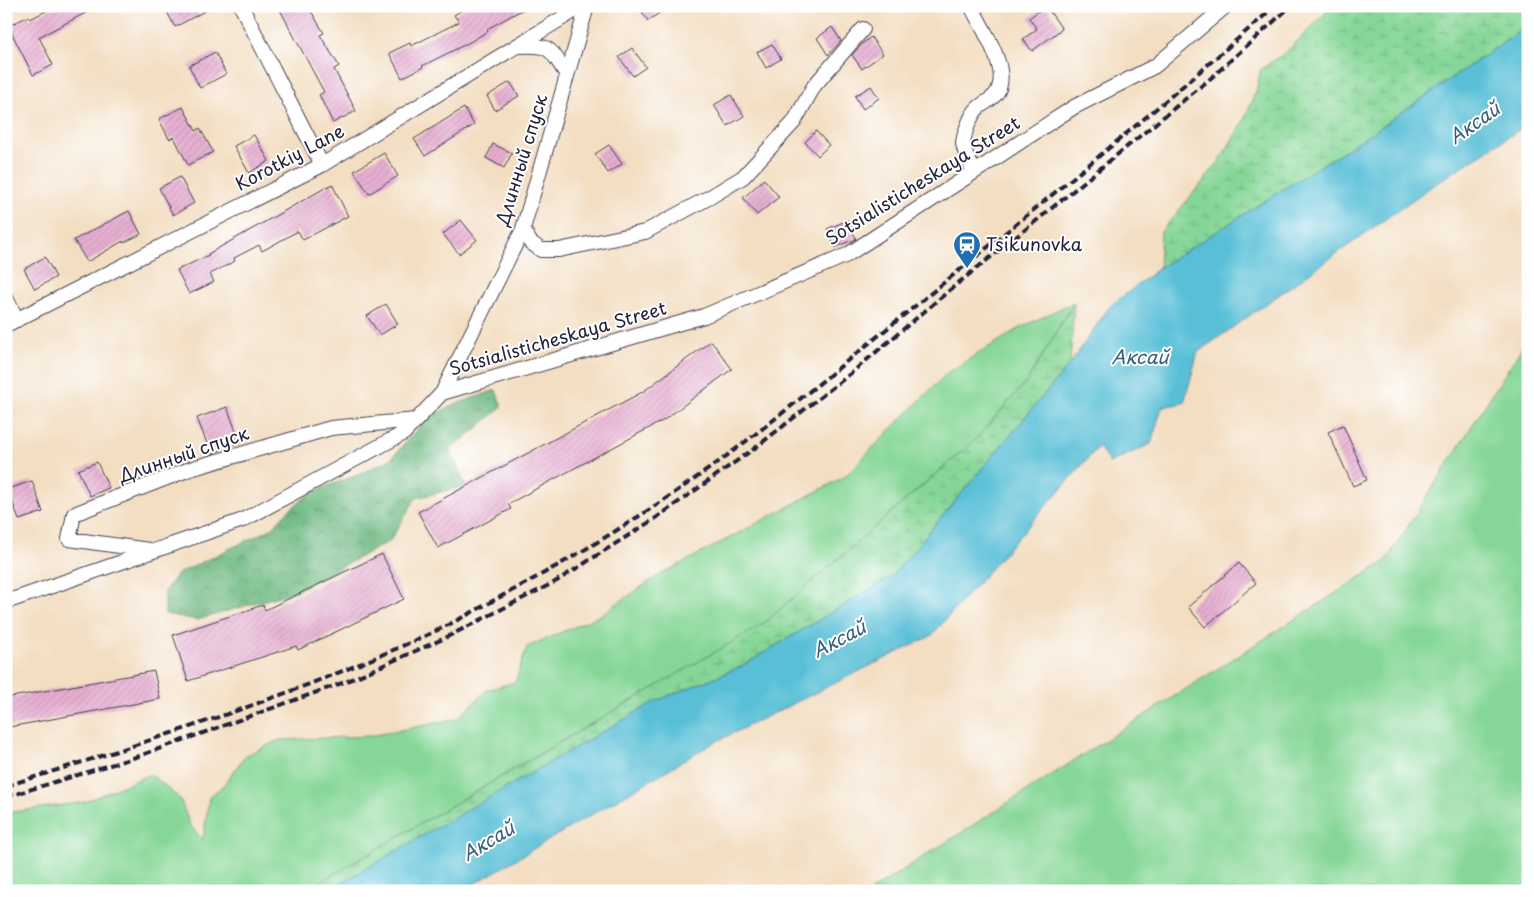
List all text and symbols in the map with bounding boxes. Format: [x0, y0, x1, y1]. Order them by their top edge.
street label: Длинный спуск [488, 90, 553, 229]
water label: Аксай [1442, 93, 1507, 150]
street label: Sotsialisticheskaya Street [820, 109, 1025, 251]
street label: Korotkiy Lane [230, 117, 349, 197]
station icon: Tsikunovka [952, 230, 982, 269]
place label: Tsikunovka [986, 230, 1083, 257]
street label: Sotsialisticheskaya Street [446, 294, 669, 382]
water label: Аксай [1111, 342, 1171, 370]
street label: Длинный спуск [114, 419, 252, 489]
water label: Аксай [807, 611, 873, 664]
water label: Аксай [456, 812, 522, 867]

